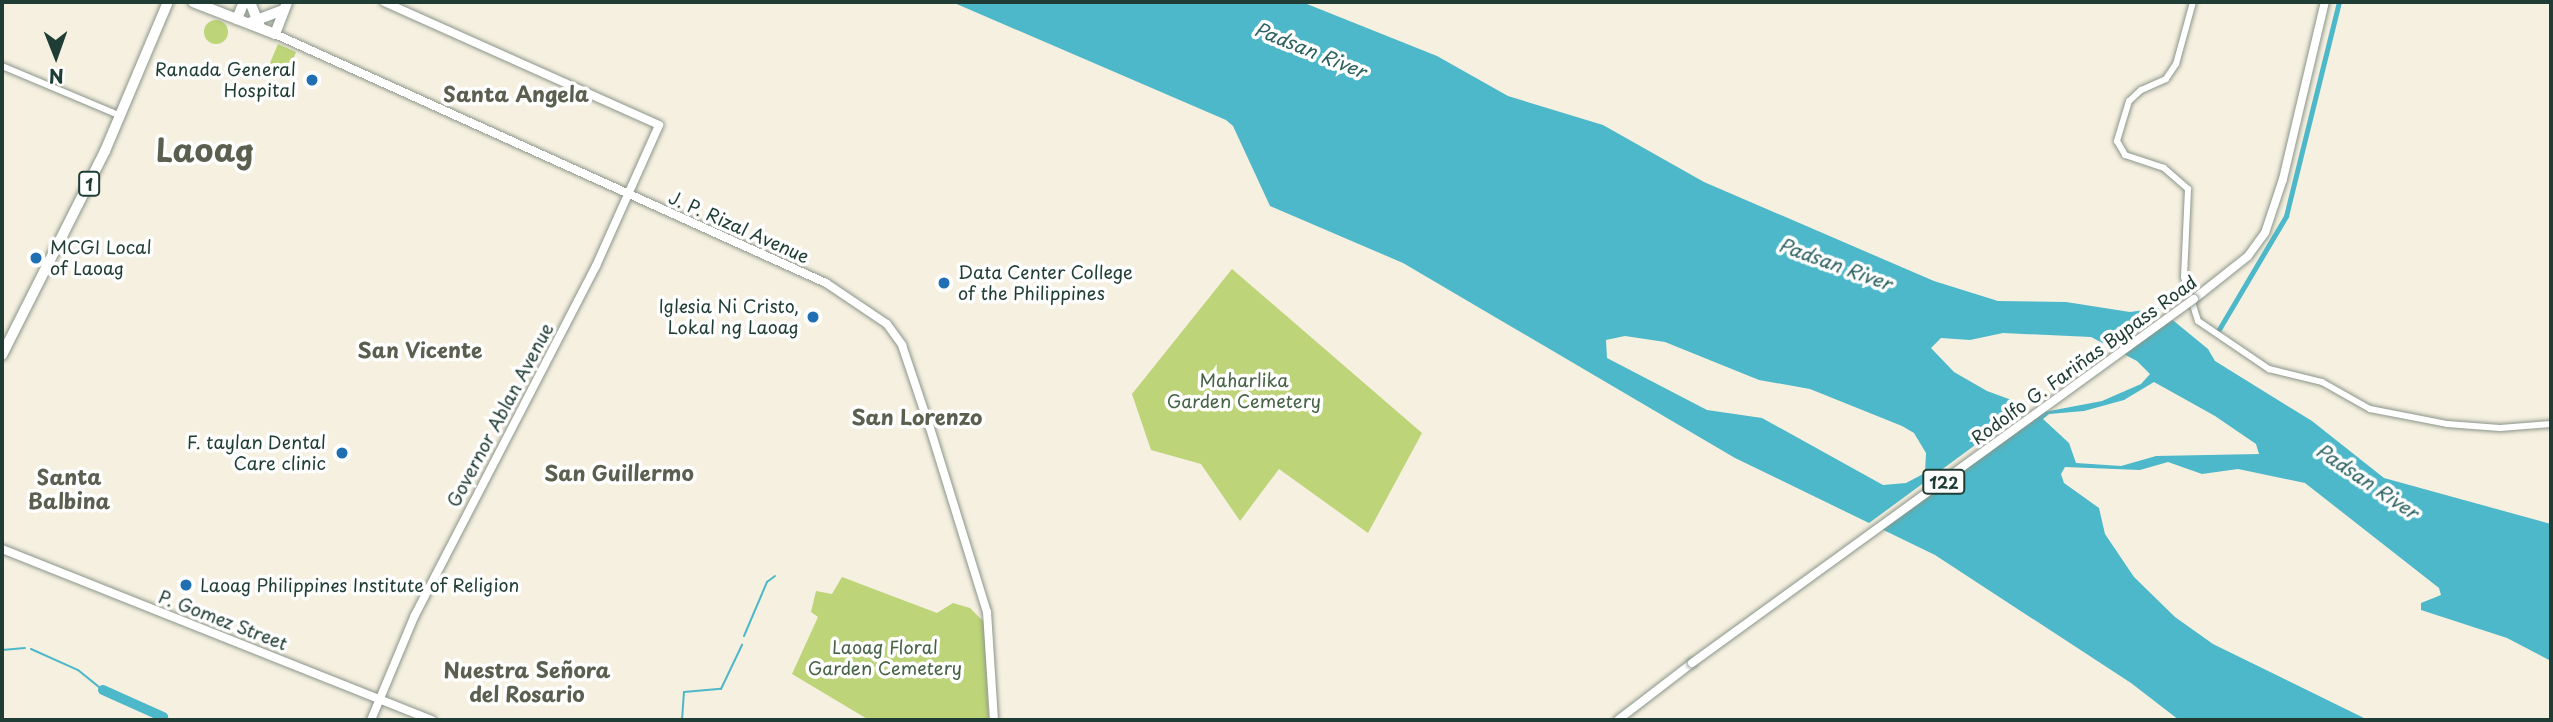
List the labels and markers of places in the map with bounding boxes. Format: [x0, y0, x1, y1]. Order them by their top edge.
place label: Ranada General Hospital [155, 59, 296, 102]
marker: Ranada General Hospital [302, 70, 322, 90]
place label: MCGI Local of Laoag [50, 237, 152, 280]
marker: MCGI Local of Laoag [28, 250, 44, 266]
place label: Data Center College of the Philippines [958, 262, 1136, 304]
marker: Data Center College of the Philippines [936, 275, 952, 291]
place label: Iglesia Ni Cristo, Lokal ng Laoag [659, 296, 799, 338]
marker: Iglesia Ni Cristo, Lokal ng Laoag [805, 309, 821, 325]
place label: F. taylan Dental Care clinic [186, 432, 326, 474]
marker: F. taylan Dental Care clinic [332, 443, 352, 463]
place label: Laoag Philippines Institute of Religion [200, 574, 522, 596]
marker: Laoag Philippines Institute of Religion [178, 577, 194, 593]

